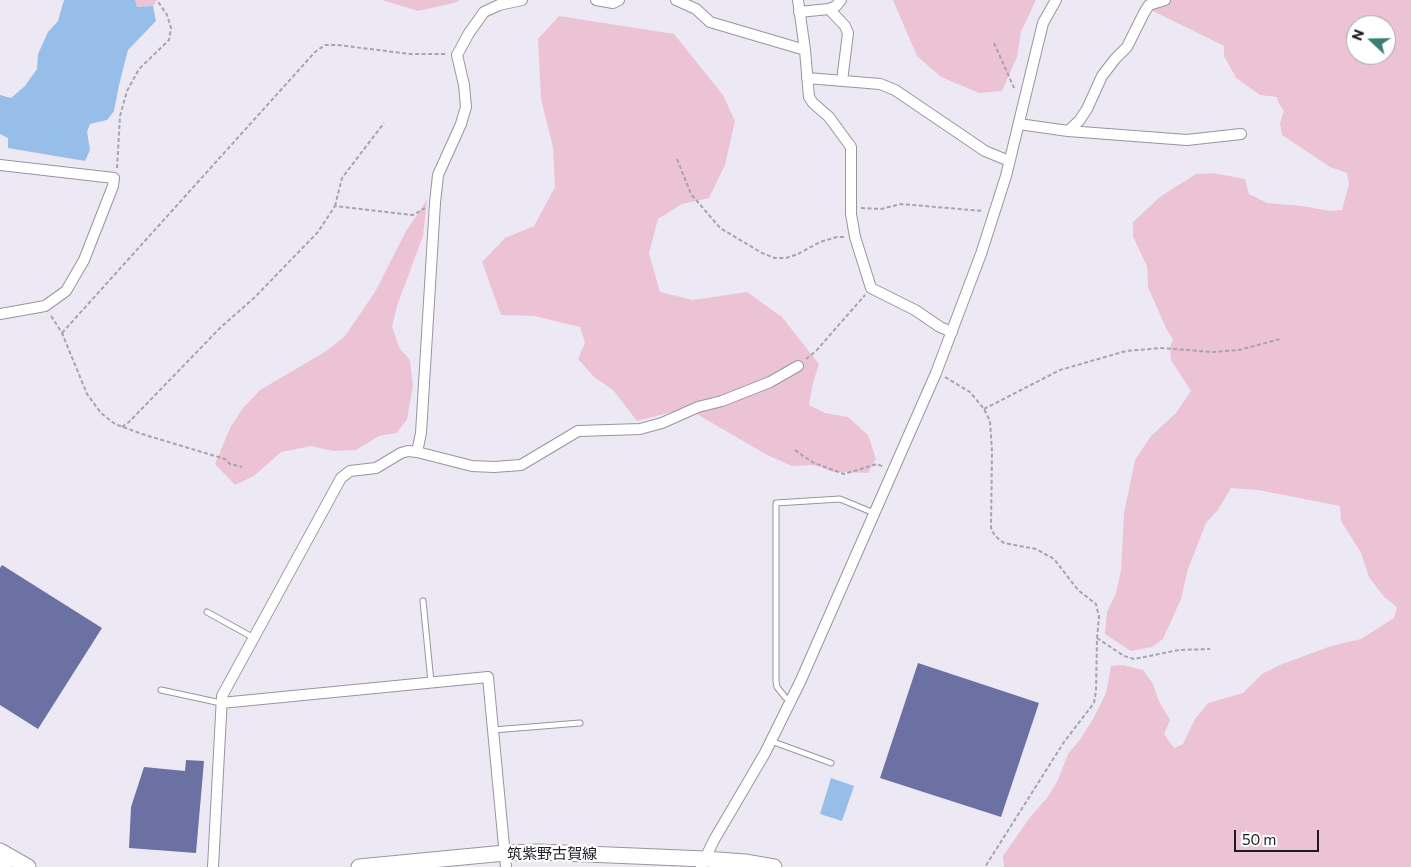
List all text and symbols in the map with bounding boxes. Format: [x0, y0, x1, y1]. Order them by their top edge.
north arrow [1346, 15, 1396, 65]
text: N [1348, 27, 1367, 43]
scale bar [1236, 820, 1321, 852]
text: 50 m [1242, 830, 1276, 848]
street label: 筑紫野古賀線 [507, 845, 597, 863]

